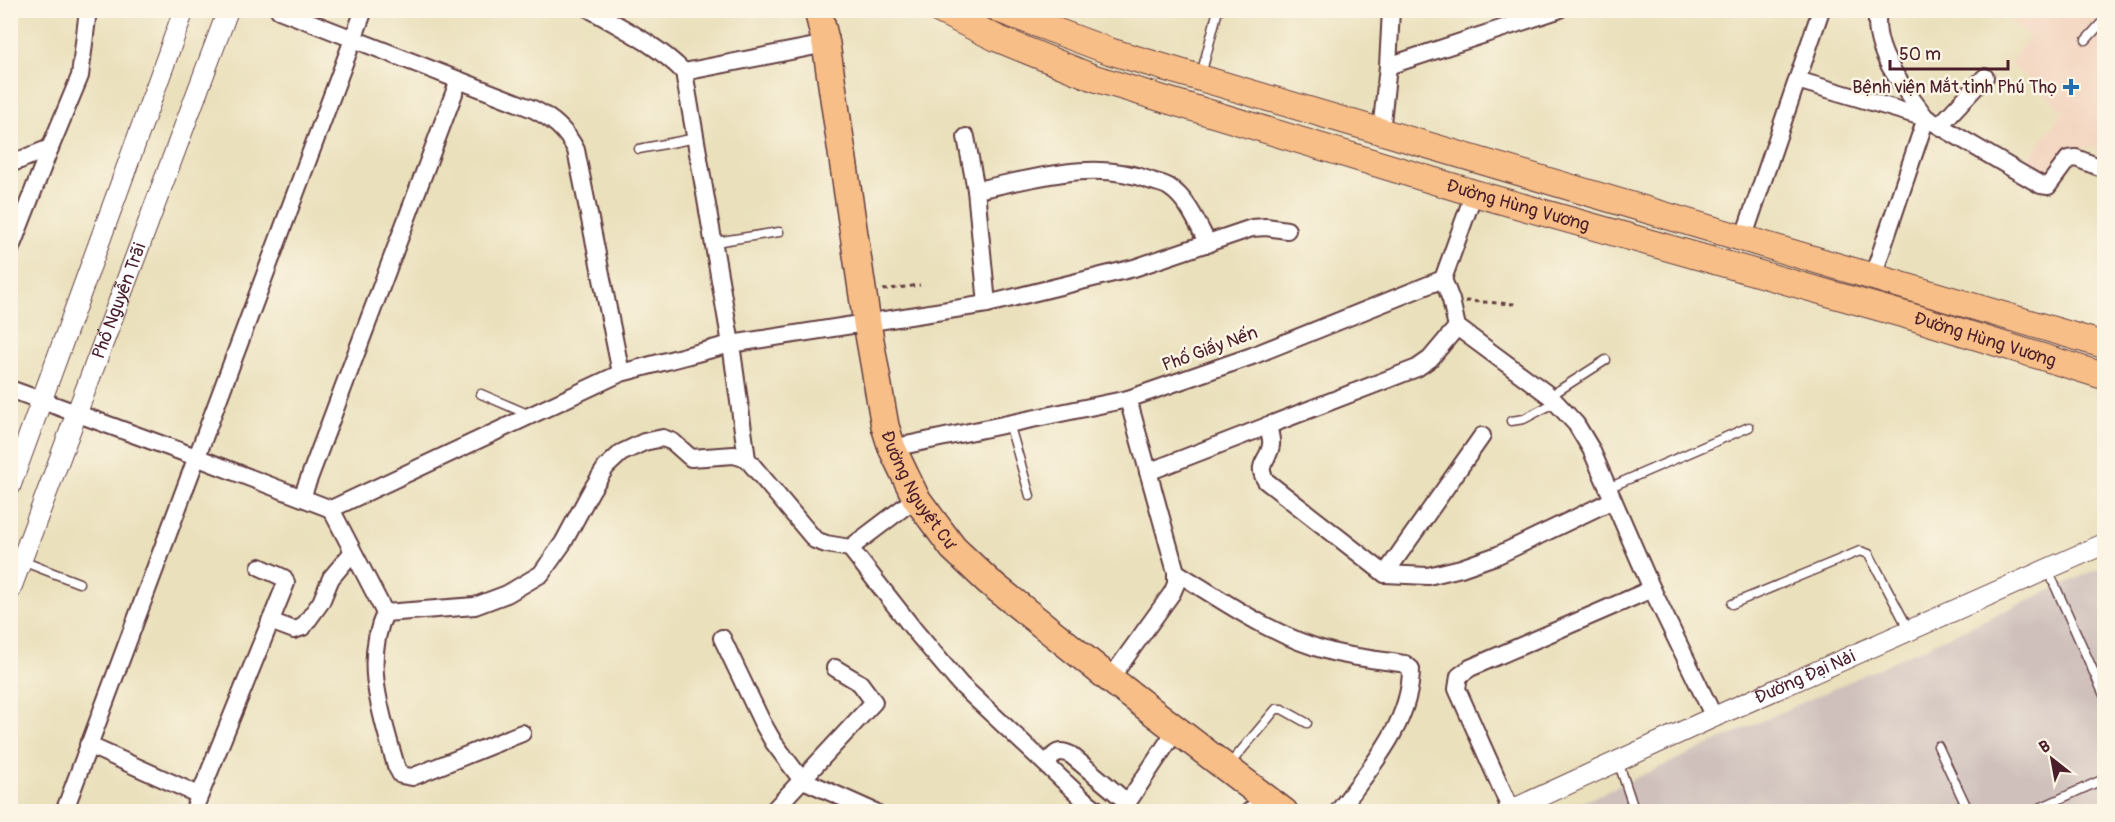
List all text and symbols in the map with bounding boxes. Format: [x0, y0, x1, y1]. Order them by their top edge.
scale bar [1890, 33, 2008, 71]
text: 50 m [1899, 43, 1941, 66]
place label: Bệnh viện Mắt tỉnh Phú Thọ [1852, 76, 2058, 99]
marker: Bệnh viện Mắt tỉnh Phú Thọ [2062, 78, 2080, 96]
street label: Đường Hùng Vương [1444, 174, 1592, 237]
street label: Phố Nguyễn Trãi [87, 240, 151, 362]
street label: Đường Hùng Vương [1911, 307, 2059, 372]
street label: Phố Giấy Nến [1159, 321, 1261, 377]
street label: Đường Nguyệt Cư [876, 428, 962, 555]
street label: Đường Đại Nải [1751, 644, 1859, 709]
north arrow [2022, 729, 2082, 789]
text: B [2036, 736, 2054, 758]

